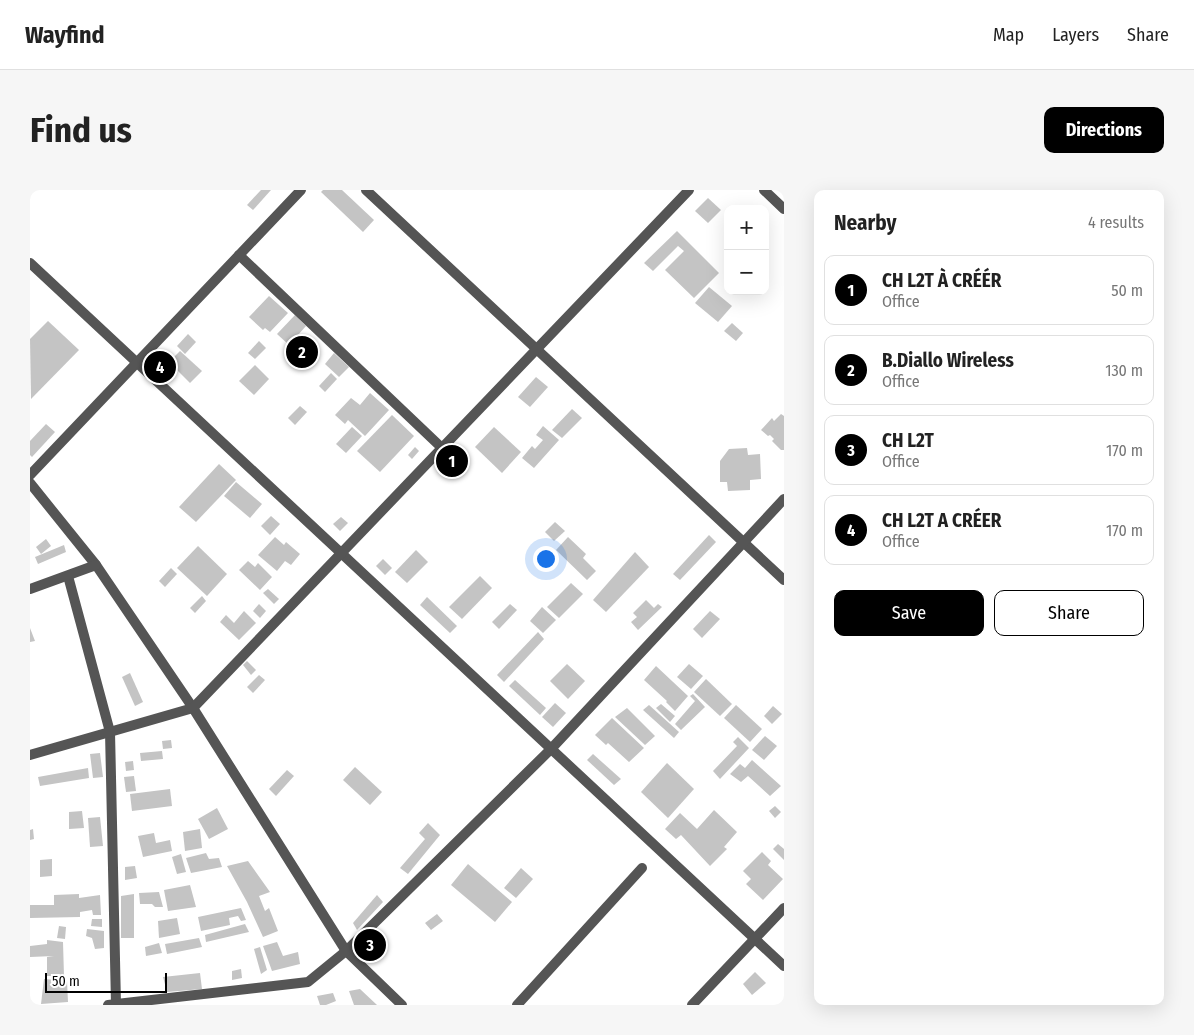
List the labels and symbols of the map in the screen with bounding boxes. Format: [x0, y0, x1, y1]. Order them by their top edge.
pin: 2 [286, 333, 318, 371]
pin: 4 [144, 348, 176, 386]
pin: 1 [436, 442, 468, 480]
your location [533, 546, 559, 572]
pin: 3 [354, 926, 386, 964]
scale bar [45, 970, 168, 993]

